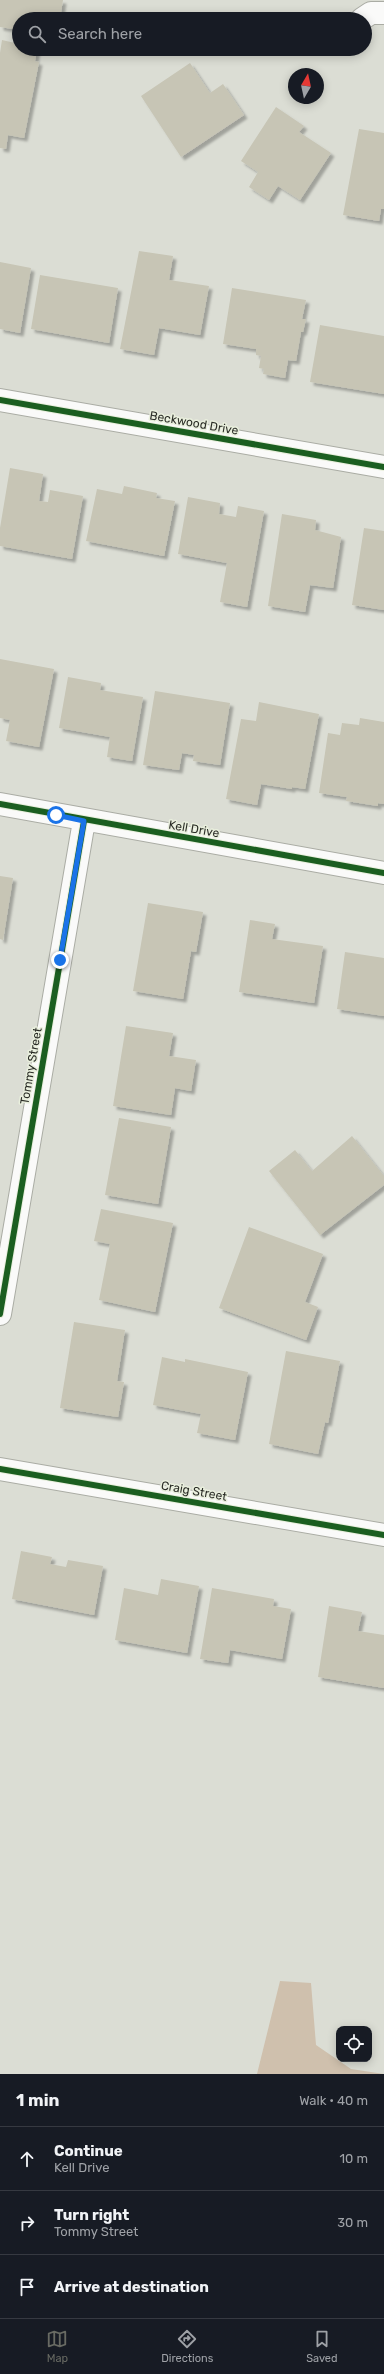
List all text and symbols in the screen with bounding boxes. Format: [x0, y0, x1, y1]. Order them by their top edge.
search box [12, 12, 372, 56]
icon: search [26, 23, 48, 45]
text: Search here [58, 25, 142, 43]
north arrow [288, 68, 324, 104]
street label: Beckwood Drive [149, 408, 240, 438]
route start [47, 806, 65, 824]
street label: Kell Drive [168, 818, 221, 840]
route end [51, 951, 69, 969]
street label: Tommy Street [17, 1026, 45, 1106]
street label: Craig Street [160, 1478, 228, 1504]
map controls [336, 2026, 372, 2062]
button: locate [336, 2026, 372, 2062]
text: 1 min [16, 2090, 59, 2110]
text: Walk · 40 m [299, 2093, 368, 2108]
text: Continue [54, 2142, 123, 2160]
icon: ahead [16, 2148, 38, 2170]
text: 10 m [339, 2151, 368, 2166]
text: Kell Drive [54, 2160, 110, 2175]
text: Turn right [54, 2206, 129, 2224]
icon: right [16, 2212, 38, 2234]
text: 30 m [337, 2215, 368, 2230]
text: Tommy Street [54, 2224, 138, 2239]
icon: arrive [16, 2276, 38, 2298]
text: Arrive at destination [54, 2278, 209, 2296]
tab: Map [46, 2328, 68, 2365]
tab: Directions [161, 2328, 213, 2365]
tab: Saved [306, 2328, 338, 2365]

